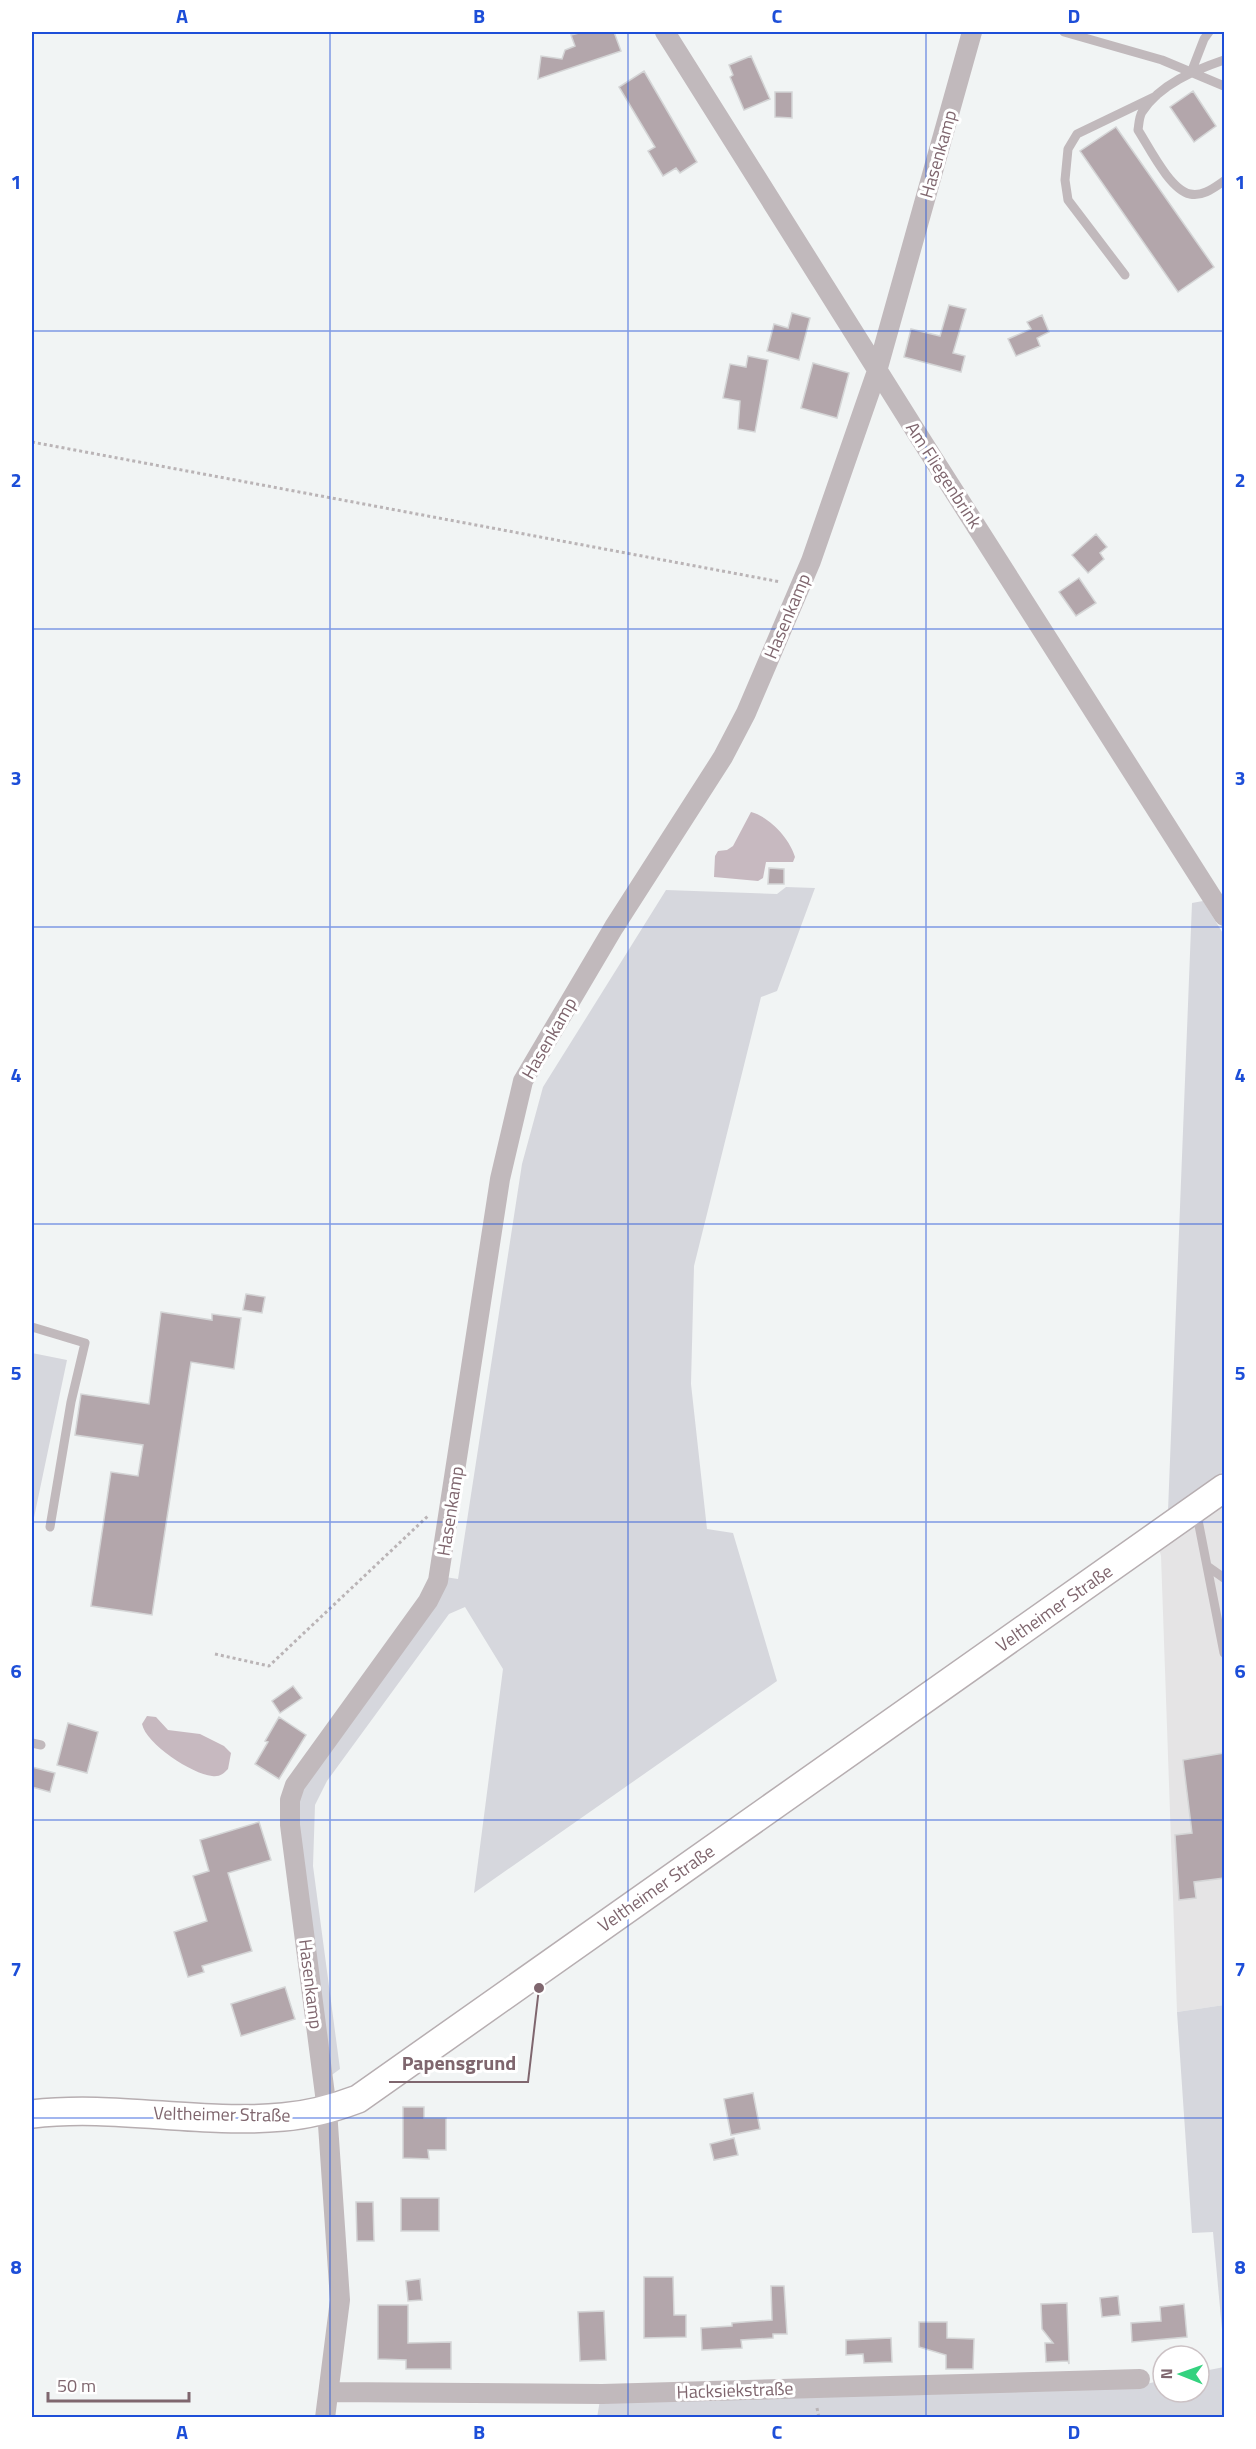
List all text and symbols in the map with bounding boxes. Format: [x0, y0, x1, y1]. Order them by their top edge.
text: A [176, 0, 188, 31]
text: B [473, 0, 485, 31]
text: C [772, 0, 783, 31]
text: D [1068, 0, 1080, 31]
street label: Hasenkamp [913, 107, 963, 201]
text: 1 [10, 166, 22, 197]
text: 1 [1234, 166, 1246, 197]
street label: Am Fliegenbrink [899, 416, 989, 534]
text: 2 [10, 464, 22, 495]
text: 2 [1234, 464, 1246, 495]
street label: Hasenkamp [757, 569, 817, 663]
text: 3 [10, 762, 22, 793]
text: 3 [1234, 762, 1246, 793]
street label: Hasenkamp [515, 992, 583, 1084]
text: 4 [10, 1059, 22, 1090]
text: 4 [1234, 1059, 1246, 1090]
text: 5 [10, 1357, 22, 1388]
text: 5 [1234, 1357, 1246, 1388]
street label: Hasenkamp [430, 1464, 470, 1558]
street label: Veltheimer Straße [990, 1558, 1118, 1658]
text: 6 [10, 1655, 22, 1686]
text: 6 [1234, 1655, 1246, 1686]
street label: Veltheimer Straße [592, 1838, 720, 1938]
street label: Hasenkamp [292, 1937, 330, 2031]
text: 7 [10, 1953, 22, 1984]
text: 7 [1234, 1953, 1246, 1984]
callout: Papensgrund [389, 2044, 528, 2082]
text: Papensgrund [402, 2047, 516, 2078]
street label: Veltheimer Straße [153, 2099, 291, 2129]
text: 8 [10, 2251, 22, 2282]
text: 8 [1234, 2251, 1246, 2282]
north arrow [1151, 2344, 1211, 2404]
scale bar [48, 2365, 189, 2403]
text: N [1154, 2368, 1178, 2379]
text: 50 m [57, 2372, 96, 2399]
street label: Hacksiekstraße [676, 2374, 794, 2406]
text: A [176, 2416, 188, 2447]
text: B [473, 2416, 485, 2447]
text: C [772, 2416, 783, 2447]
text: D [1068, 2416, 1080, 2447]

